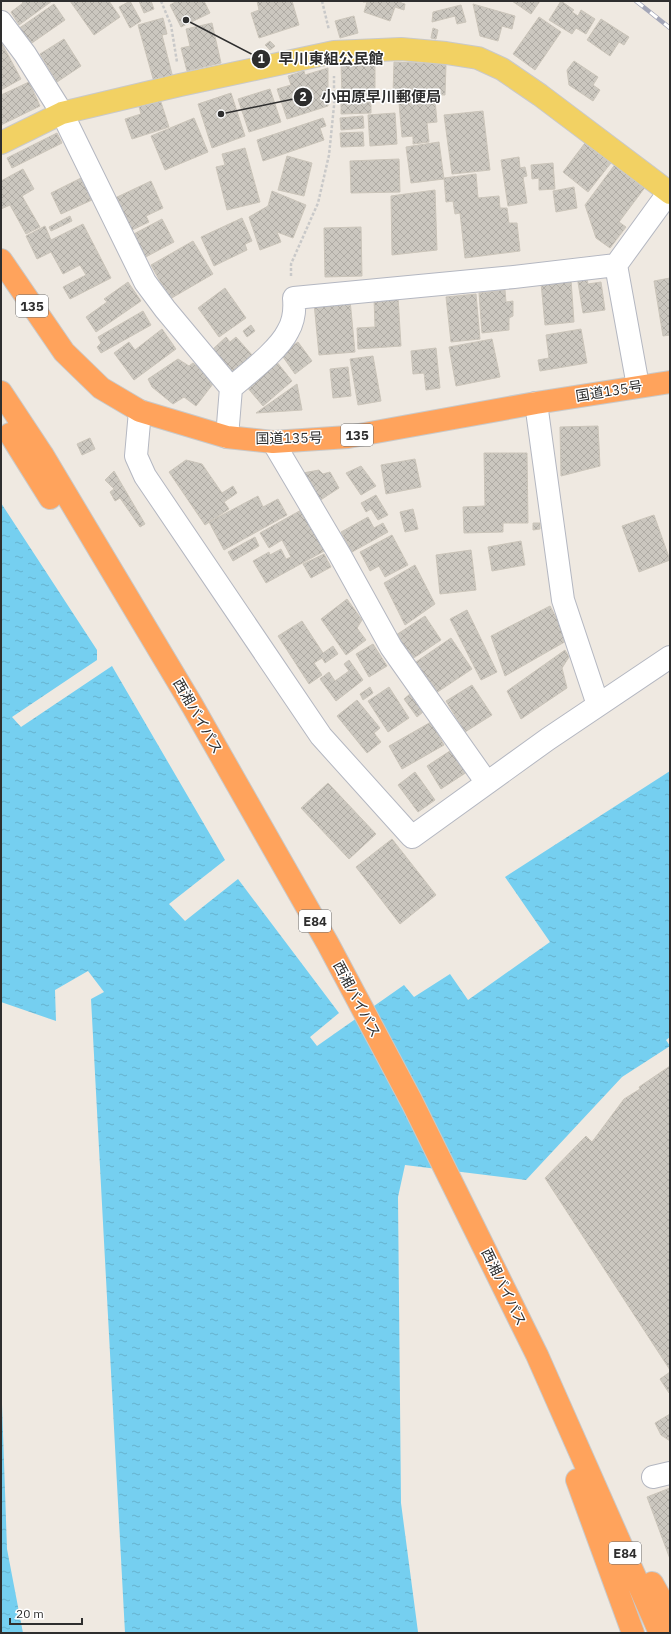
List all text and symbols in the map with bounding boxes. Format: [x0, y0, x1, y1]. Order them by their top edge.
callout: 早川東組公民館 [251, 46, 392, 73]
text: 早川東組公民館 [278, 49, 384, 68]
text: 1 [257, 51, 265, 66]
callout: 小田原早川郵便局 [293, 83, 449, 110]
text: 小田原早川郵便局 [321, 87, 441, 106]
text: 2 [299, 89, 307, 104]
road number: 135 [16, 295, 48, 317]
street label: 国道135号 [574, 377, 644, 405]
road number: 135 [341, 424, 373, 446]
street label: 国道135号 [255, 428, 323, 448]
street label: 西湘バイパス [169, 675, 227, 757]
road number: E84 [299, 910, 331, 932]
street label: 西湘バイパス [329, 958, 385, 1040]
street label: 西湘バイパス [478, 1245, 530, 1329]
road number: E84 [609, 1542, 641, 1564]
scale bar [10, 1600, 82, 1626]
text: 20 m [16, 1606, 44, 1621]

